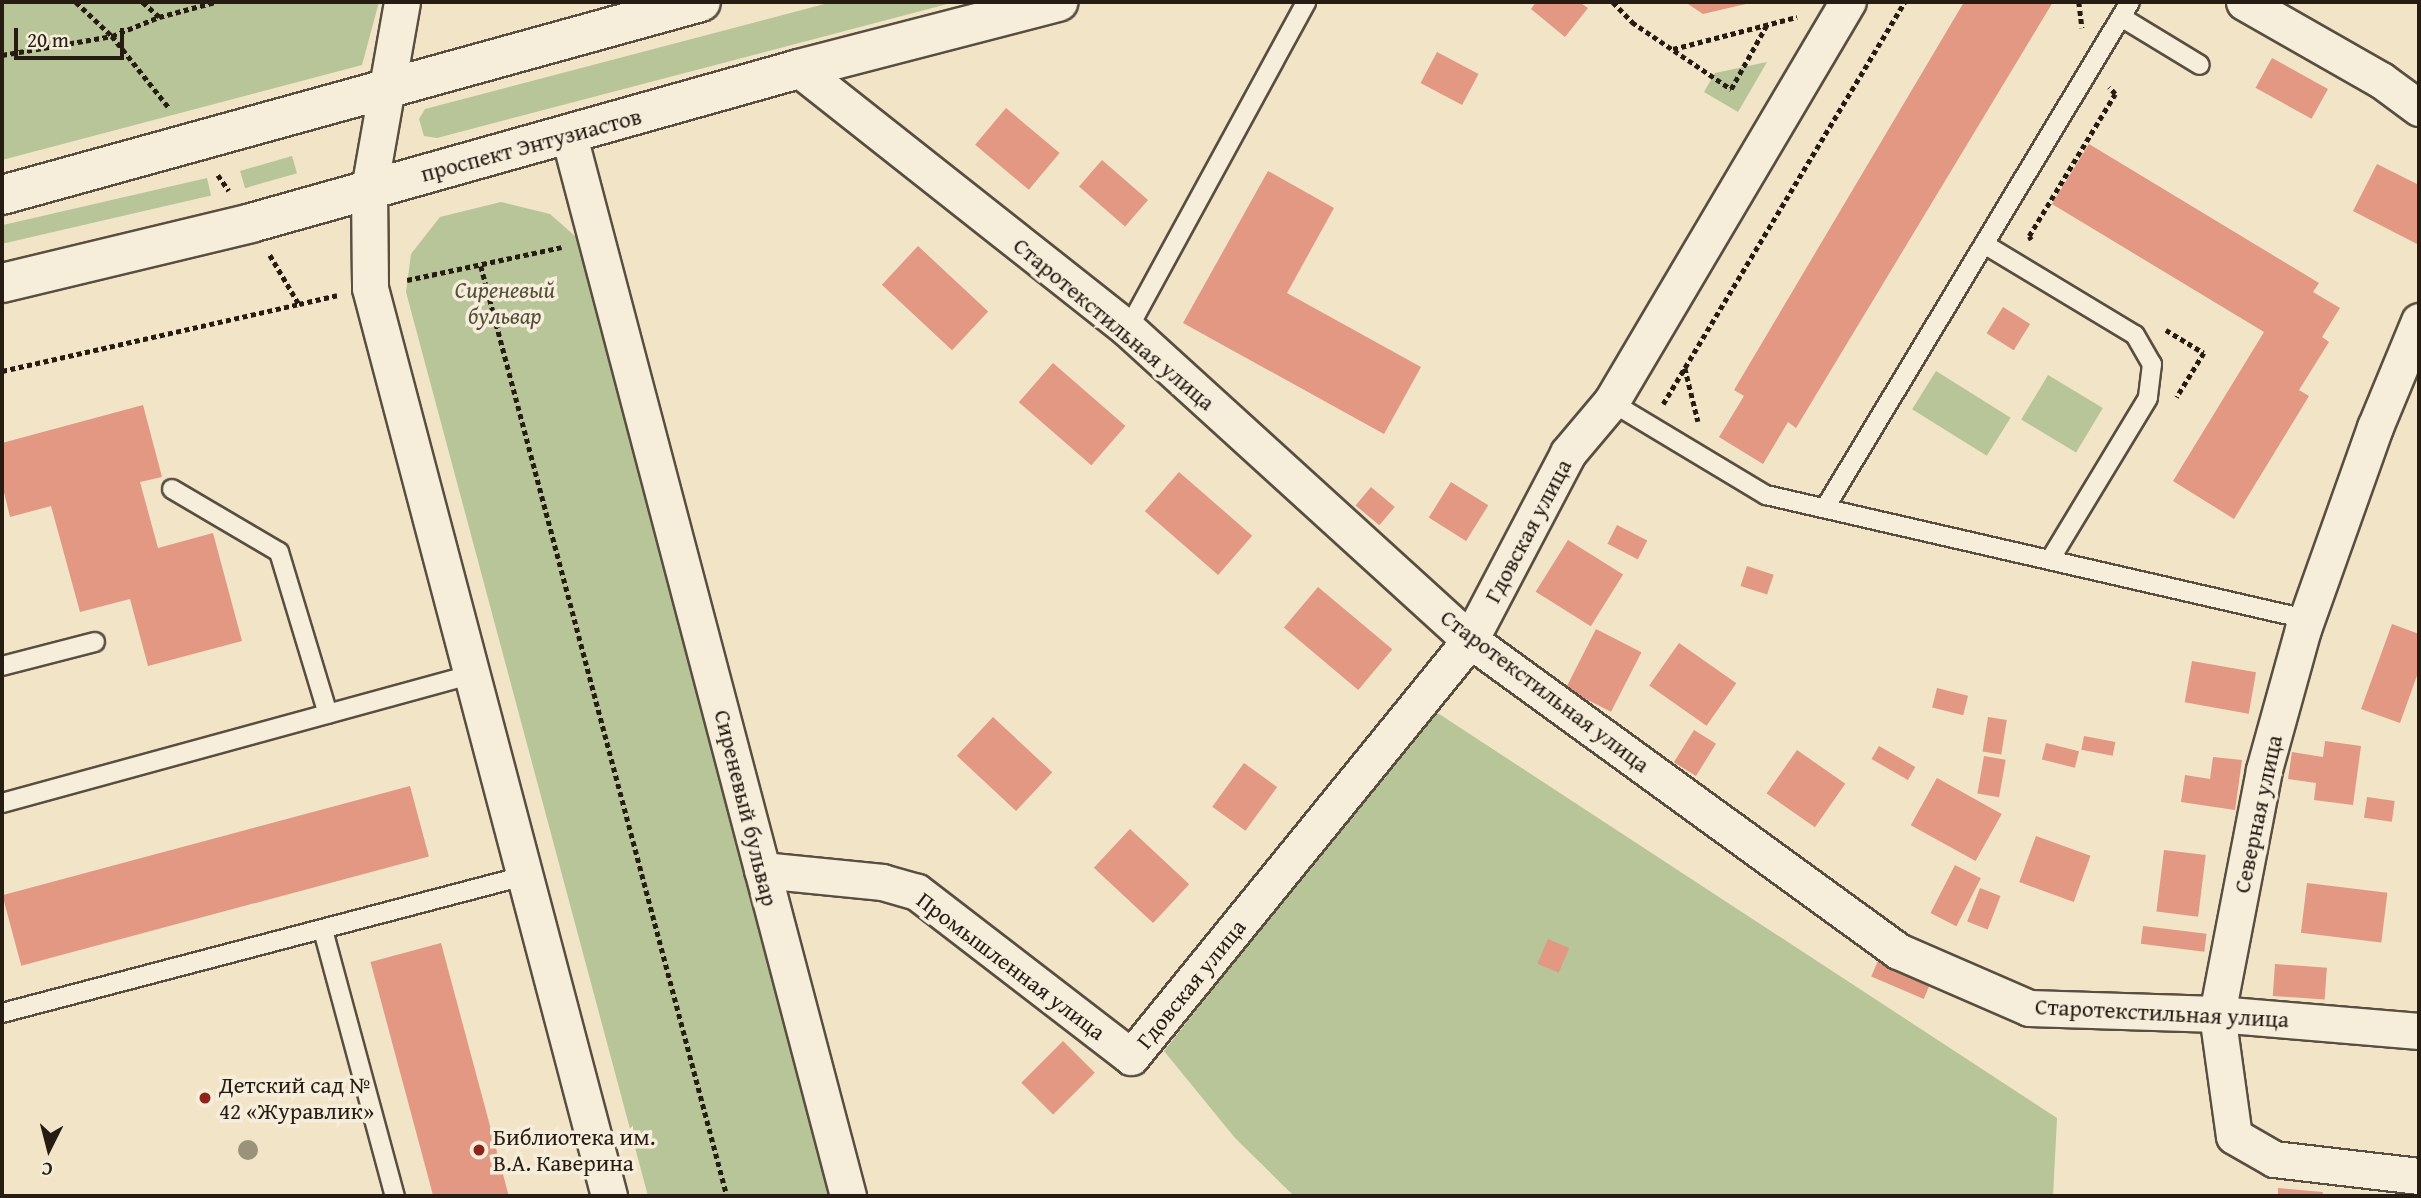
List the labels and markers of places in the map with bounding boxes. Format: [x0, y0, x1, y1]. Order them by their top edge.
place label: Детский сад № 42 «Журавлик» [219, 1071, 374, 1125]
marker: Детский сад № 42 «Журавлик» [197, 1090, 213, 1106]
place label: Библиотека им. В.А. Каверина [493, 1123, 655, 1177]
marker: Библиотека им. В.А. Каверина [471, 1142, 487, 1158]

